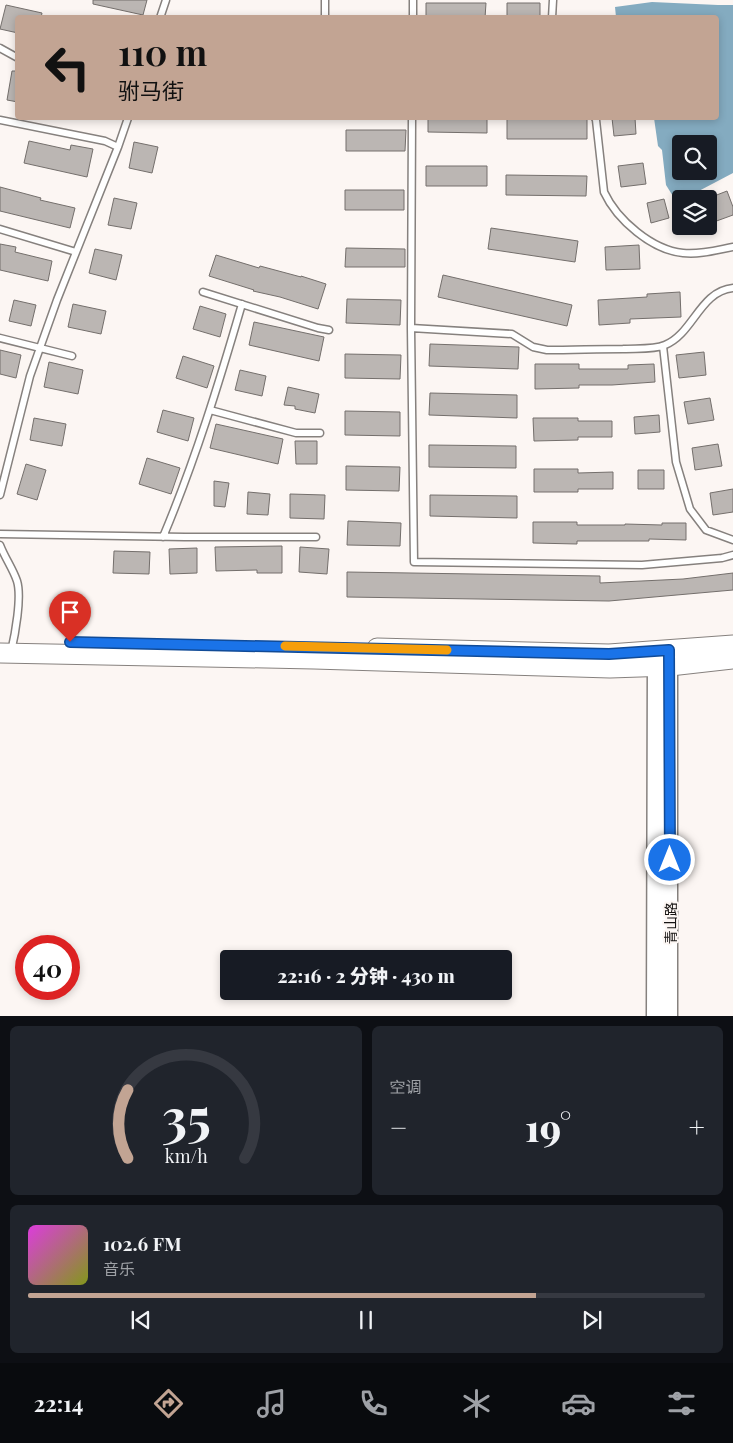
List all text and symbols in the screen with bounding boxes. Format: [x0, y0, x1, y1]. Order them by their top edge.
text: 110 m [118, 28, 207, 75]
icon: left [35, 35, 100, 100]
text: 驸马街 [118, 75, 184, 105]
map controls [672, 135, 717, 235]
button: search [672, 135, 717, 180]
button: layers [672, 190, 717, 235]
pin [49, 591, 91, 642]
icon: arrive [56, 598, 84, 626]
position arrow [643, 833, 695, 885]
street label: 青山路 [661, 902, 680, 944]
speed limit sign: 40 [15, 935, 80, 1000]
text: 22:16 · 2 分钟 · 430 m [277, 962, 455, 988]
text: 空调 [390, 1076, 422, 1097]
text: 35 [161, 1081, 210, 1150]
text: 19° [525, 1101, 571, 1152]
text: − [390, 1108, 408, 1145]
text: + [689, 1108, 705, 1145]
text: km/h [164, 1144, 208, 1167]
text: 102.6 FM [103, 1230, 182, 1256]
text: 音乐 [103, 1258, 135, 1279]
icon: previous [127, 1306, 155, 1334]
icon: pause [352, 1306, 380, 1334]
icon: next [578, 1306, 606, 1334]
icon: directions [151, 1386, 186, 1421]
icon: music [254, 1386, 289, 1421]
icon: phone [356, 1386, 391, 1421]
icon: climate [459, 1386, 494, 1421]
icon: car [561, 1386, 596, 1421]
icon: filters [664, 1386, 699, 1421]
text: 22:14 [34, 1388, 83, 1418]

